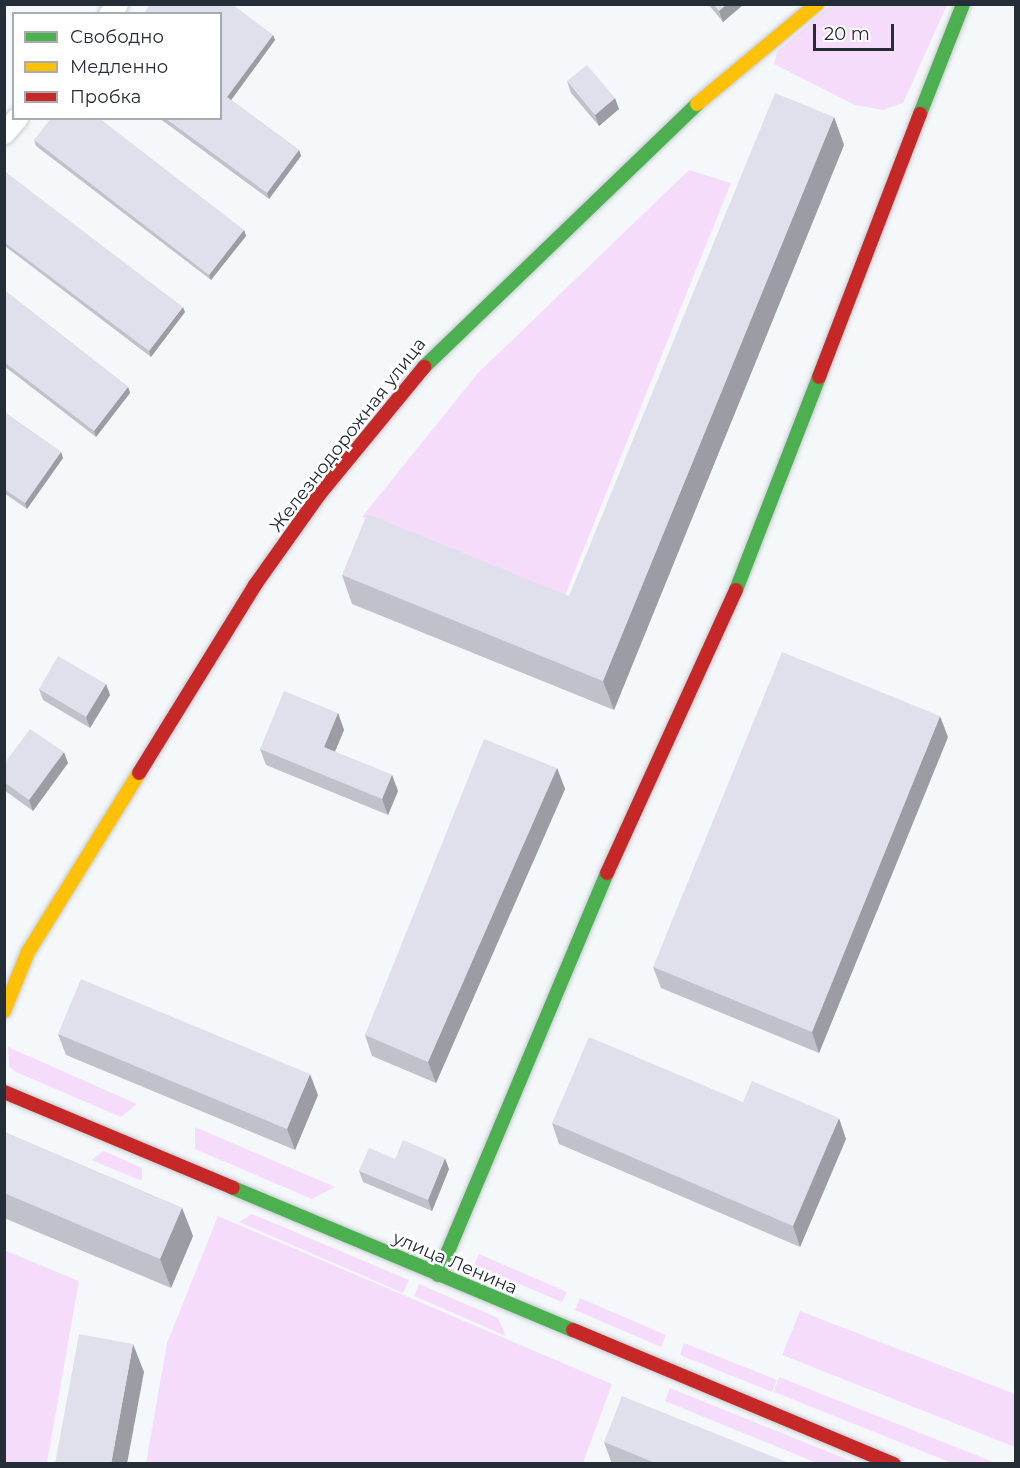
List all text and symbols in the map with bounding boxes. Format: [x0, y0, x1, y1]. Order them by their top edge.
legend [12, 12, 222, 120]
scale bar [816, 12, 897, 50]
text: 20 m [824, 23, 870, 45]
text: Свободно [70, 26, 164, 48]
text: Медленно [70, 56, 168, 78]
text: Пробка [70, 86, 141, 108]
street label: Железнодорожная улица [266, 334, 430, 536]
street label: улица Ленина [389, 1227, 521, 1299]

